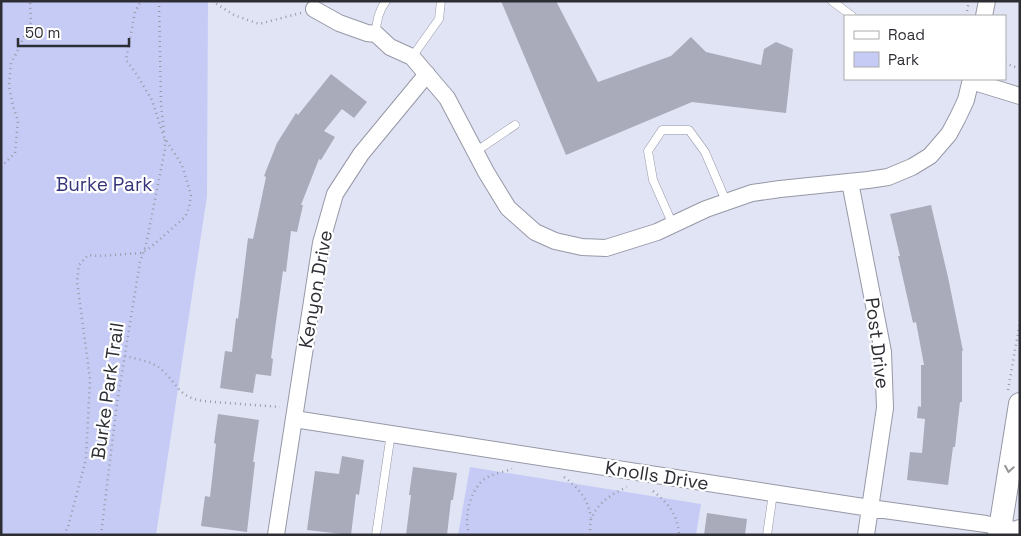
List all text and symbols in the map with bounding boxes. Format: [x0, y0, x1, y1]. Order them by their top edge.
scale bar [18, 15, 129, 47]
legend [844, 15, 1006, 80]
text: 50 m [25, 23, 60, 42]
text: Road [888, 25, 925, 44]
text: Park [888, 50, 919, 69]
park label: Burke Park [56, 172, 152, 197]
street label: Kenyon Drive [293, 228, 338, 350]
street label: Post Drive [860, 296, 896, 390]
street label: Burke Park Trail [86, 321, 129, 461]
street label: Knolls Drive [603, 455, 711, 496]
one-way arrow [1005, 465, 1015, 473]

